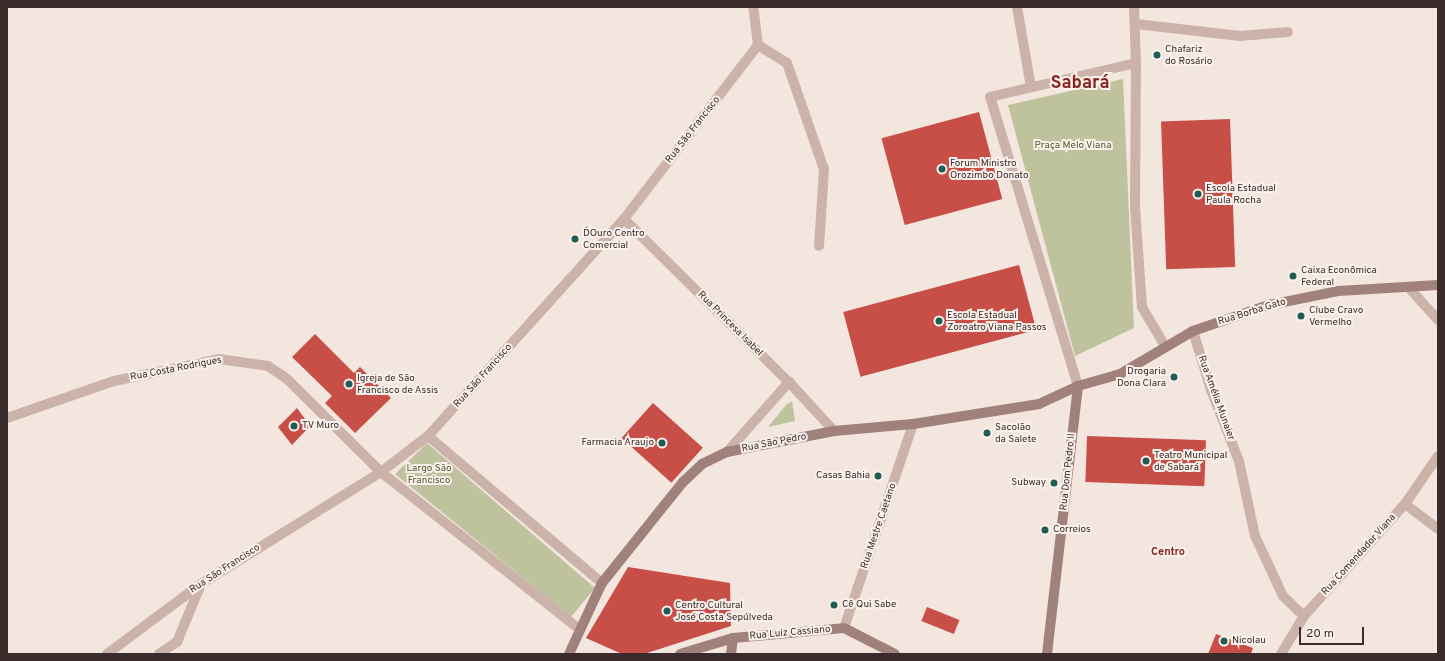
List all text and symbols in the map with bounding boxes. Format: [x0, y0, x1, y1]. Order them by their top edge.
place label: Chafariz do Rosário [1165, 43, 1212, 66]
marker: Chafariz do Rosário [1152, 50, 1162, 60]
district label: Sabará [1050, 73, 1110, 95]
street label: Rua São Francisco [663, 94, 723, 166]
park label: Praça Melo Viana [1034, 140, 1112, 152]
place label: Forum Ministro Orozimbo Donato [950, 157, 1029, 180]
marker: Forum Ministro Orozimbo Donato [937, 164, 947, 174]
place label: Escola Estadual Paula Rocha [1206, 182, 1276, 206]
marker: Escola Estadual Paula Rocha [1193, 189, 1203, 199]
place label: D´Ouro Centro Comercial [583, 227, 644, 250]
marker: D´Ouro Centro Comercial [570, 234, 580, 244]
place label: Caixa Econômica Federal [1301, 264, 1377, 288]
marker: Caixa Econômica Federal [1288, 271, 1298, 281]
street label: Rua Princesa Isabel [695, 289, 765, 359]
street label: Rua Borba Gato [1217, 296, 1287, 328]
place label: Clube Cravo Vermelho [1309, 304, 1363, 328]
place label: Escola Estadual Zoroatro Viana Passos [947, 309, 1047, 332]
marker: Clube Cravo Vermelho [1296, 311, 1306, 321]
marker: Escola Estadual Zoroatro Viana Passos [934, 316, 944, 326]
street label: Rua São Francisco [451, 342, 515, 410]
street label: Rua Costa Rodrigues [129, 354, 223, 384]
street label: Rua Amélia Munaier [1195, 354, 1237, 442]
place label: Drogaria Dona Clara [1117, 365, 1166, 388]
place label: Igreja de São Francisco de Assis [357, 372, 439, 396]
marker: Drogaria Dona Clara [1169, 372, 1179, 382]
marker: Igreja de São Francisco de Assis [344, 379, 354, 389]
place label: TV Muro [302, 420, 340, 432]
marker: TV Muro [289, 421, 299, 431]
place label: Sacolão da Salete [995, 421, 1036, 444]
marker: Sacolão da Salete [982, 428, 992, 438]
street label: Rua São Pedro [741, 431, 807, 455]
street label: Rua Dom Pedro II [1058, 433, 1078, 511]
place label: Farmacia Araujo [581, 437, 654, 449]
marker: Farmacia Araujo [657, 438, 667, 448]
place label: Teatro Municipal de Sabará [1154, 449, 1227, 472]
marker: Teatro Municipal de Sabará [1141, 456, 1151, 466]
park label: Largo São Francisco [407, 462, 451, 486]
place label: Casas Bahia [816, 470, 870, 482]
marker: Casas Bahia [873, 471, 883, 481]
place label: Subway [1011, 477, 1046, 489]
marker: Subway [1049, 478, 1059, 488]
street label: Rua Mestre Caetano [859, 481, 899, 571]
street label: Rua Comendador Viana [1319, 512, 1399, 598]
place label: Correios [1053, 524, 1091, 536]
marker: Correios [1040, 525, 1050, 535]
street label: Rua São Francisco [188, 542, 262, 596]
district label: Centro [1151, 545, 1185, 559]
place label: Centro Cultural José Costa Sepúlveda [675, 599, 773, 622]
place label: Cê Qui Sabe [842, 599, 896, 611]
marker: Cê Qui Sabe [829, 600, 839, 610]
marker: Centro Cultural José Costa Sepúlveda [662, 606, 672, 616]
scale bar [1301, 619, 1366, 645]
street label: Rua Luiz Cassiano [749, 623, 831, 643]
text: 20 m [1306, 626, 1334, 642]
place label: Nicolau [1232, 635, 1266, 647]
marker: Nicolau [1219, 636, 1229, 646]

